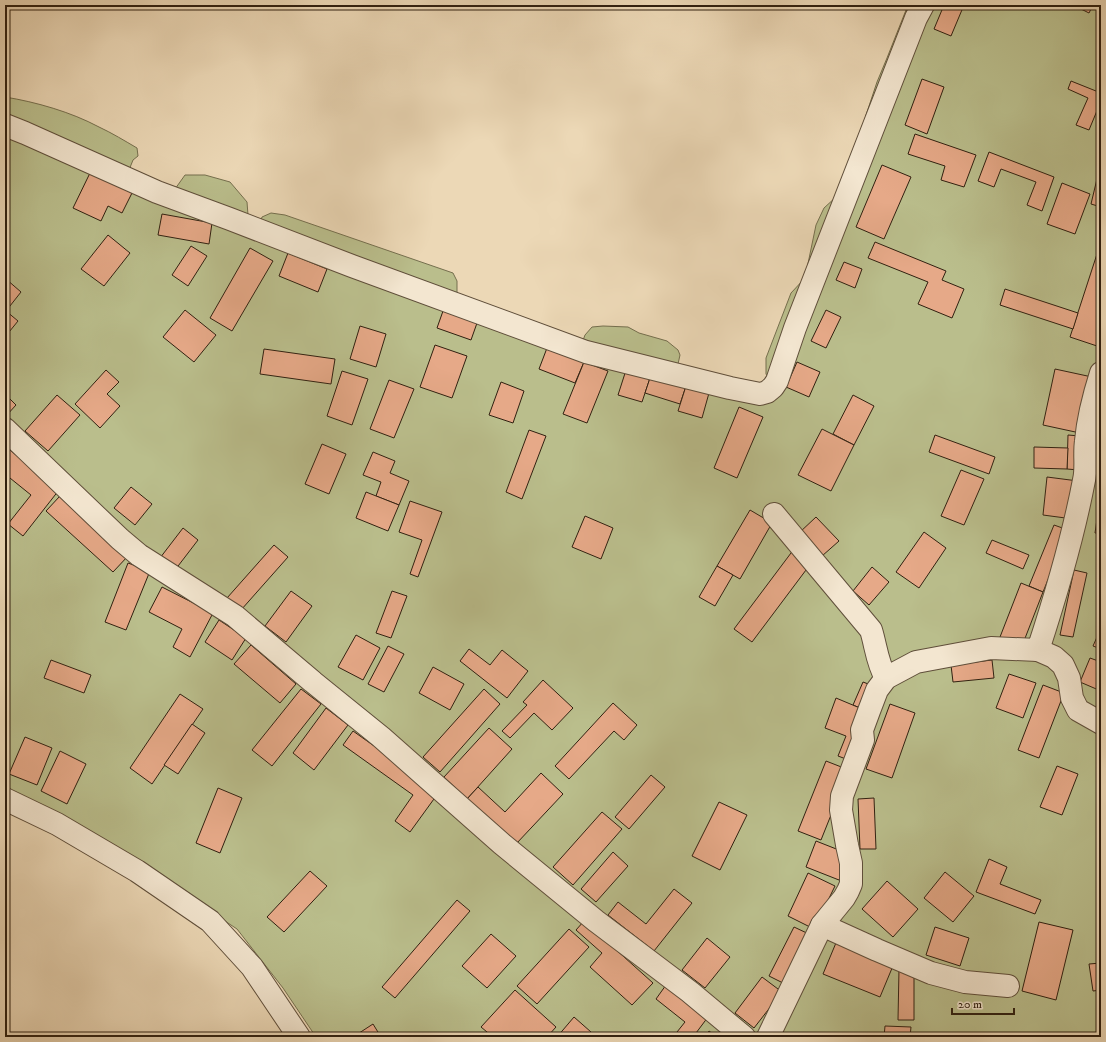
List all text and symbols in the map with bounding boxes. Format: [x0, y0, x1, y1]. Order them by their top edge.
scale bar [952, 990, 1014, 1016]
text: 20 m [958, 997, 982, 1012]

